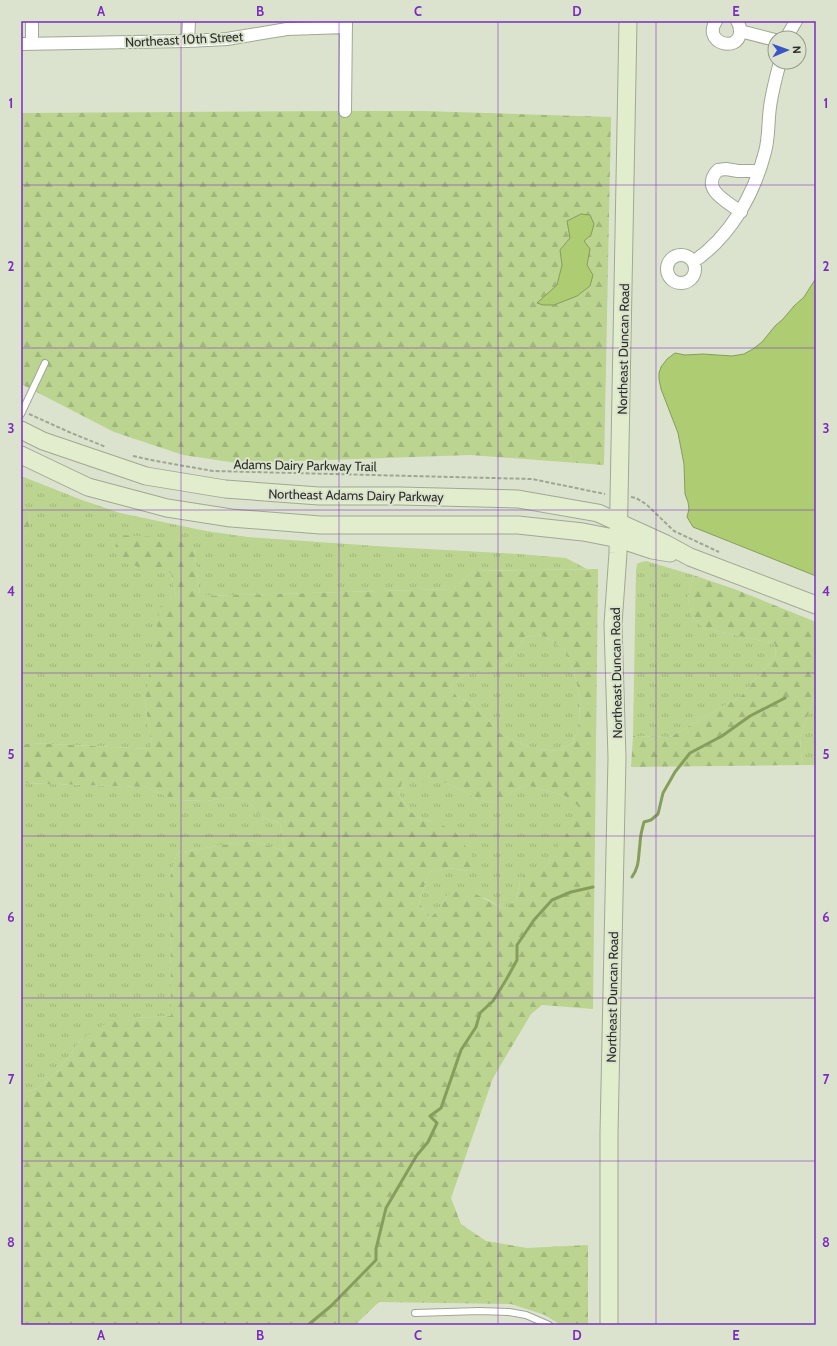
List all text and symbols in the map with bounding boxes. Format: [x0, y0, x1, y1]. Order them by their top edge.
text: A [97, 3, 106, 19]
text: B [256, 3, 264, 19]
text: C [414, 3, 422, 19]
text: D [572, 3, 582, 19]
text: E [732, 3, 740, 19]
street label: Northeast 10th Street [124, 28, 244, 50]
north arrow [767, 30, 807, 70]
text: N [790, 46, 804, 54]
text: 1 [9, 95, 13, 111]
text: 1 [824, 95, 828, 111]
text: 2 [8, 258, 15, 274]
text: 2 [823, 258, 830, 274]
street label: Northeast Duncan Road [614, 283, 632, 415]
text: 3 [7, 420, 15, 436]
text: 3 [822, 420, 830, 436]
street label: Adams Dairy Parkway Trail [233, 456, 377, 474]
street label: Northeast Adams Dairy Parkway [268, 485, 444, 505]
text: 4 [7, 583, 15, 599]
text: 4 [822, 583, 830, 599]
street label: Northeast Duncan Road [607, 607, 625, 739]
text: 5 [8, 746, 15, 762]
text: 5 [823, 746, 830, 762]
text: 6 [7, 909, 15, 925]
text: 6 [822, 909, 830, 925]
street label: Northeast Duncan Road [603, 931, 621, 1063]
text: 7 [8, 1071, 15, 1087]
text: 7 [823, 1071, 830, 1087]
text: 8 [7, 1234, 15, 1250]
text: 8 [822, 1234, 830, 1250]
text: A [97, 1327, 106, 1343]
text: B [256, 1327, 264, 1343]
text: C [414, 1327, 422, 1343]
text: D [572, 1327, 582, 1343]
text: E [732, 1327, 740, 1343]

